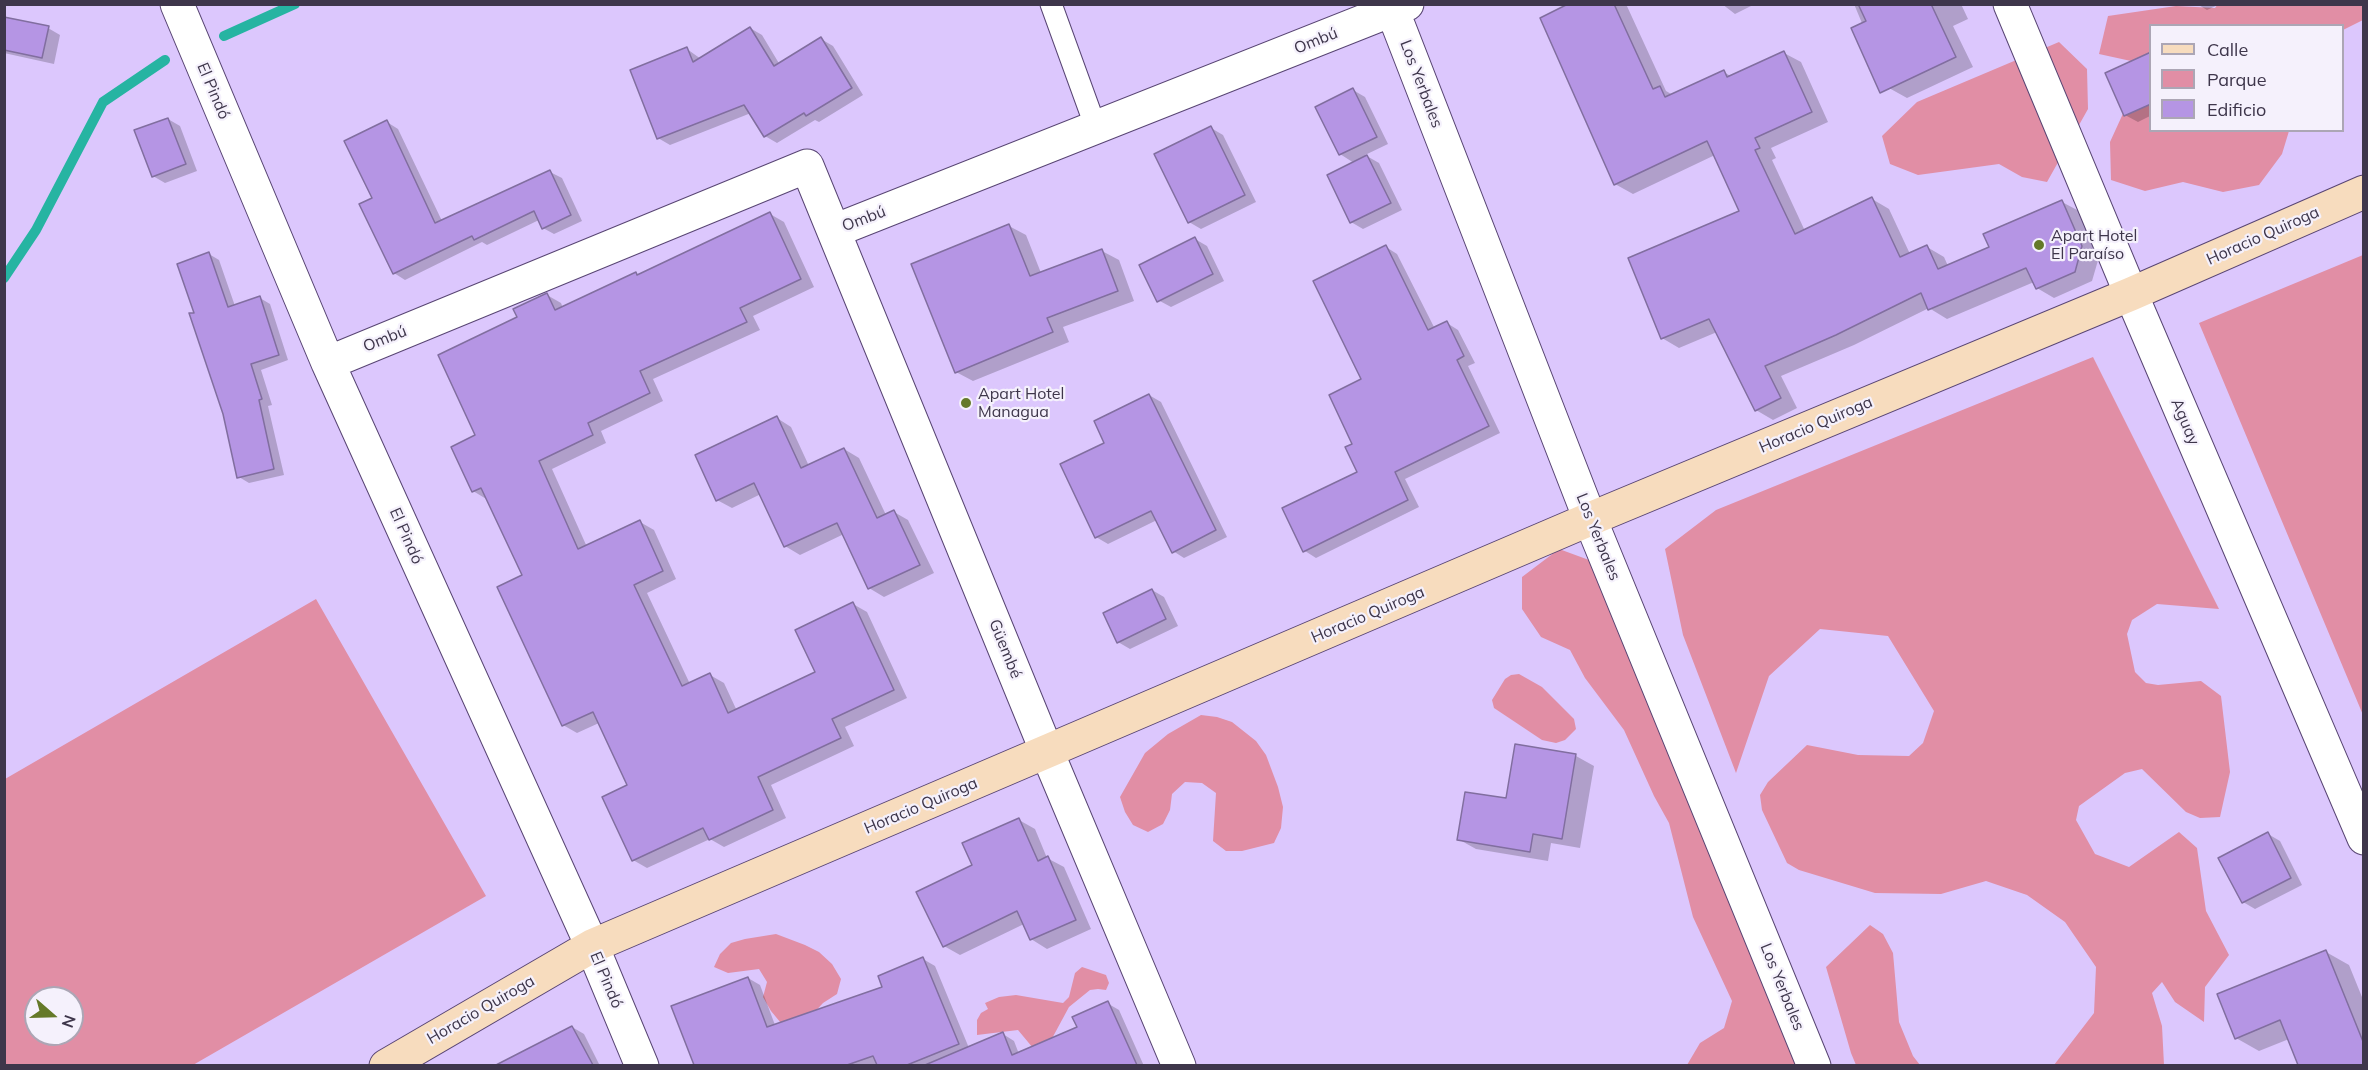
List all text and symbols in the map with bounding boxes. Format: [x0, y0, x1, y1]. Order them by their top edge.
street label: Ombú [1291, 24, 1341, 58]
legend [2149, 24, 2344, 132]
street label: Los Yerbales [1395, 37, 1447, 131]
text: Calle [2207, 38, 2248, 61]
street label: El Pindó [192, 60, 234, 122]
text: Parque [2207, 68, 2266, 91]
text: Edificio [2207, 98, 2266, 121]
street label: Ombú [839, 202, 889, 236]
street label: Horacio Quiroga [2204, 203, 2322, 269]
place label: Apart Hotel El Paraíso [2051, 226, 2137, 264]
marker: Apart Hotel El Paraíso [2032, 238, 2046, 252]
street label: Ombú [360, 322, 410, 356]
place label: Apart Hotel Managua [978, 384, 1064, 422]
street label: Horacio Quiroga [1756, 392, 1876, 458]
marker: Apart Hotel Managua [959, 396, 973, 410]
street label: Aguay [2167, 396, 2203, 448]
street label: Los Yerbales [1572, 491, 1624, 583]
street label: El Pindó [385, 505, 427, 567]
street label: Horacio Quiroga [1308, 582, 1428, 648]
street label: Güembé [984, 617, 1026, 681]
street label: Horacio Quiroga [861, 773, 981, 839]
street label: Los Yerbales [1756, 941, 1808, 1033]
street label: El Pindó [585, 949, 627, 1011]
street label: Horacio Quiroga [424, 971, 538, 1049]
north arrow [24, 986, 84, 1046]
text: N [58, 1012, 81, 1031]

